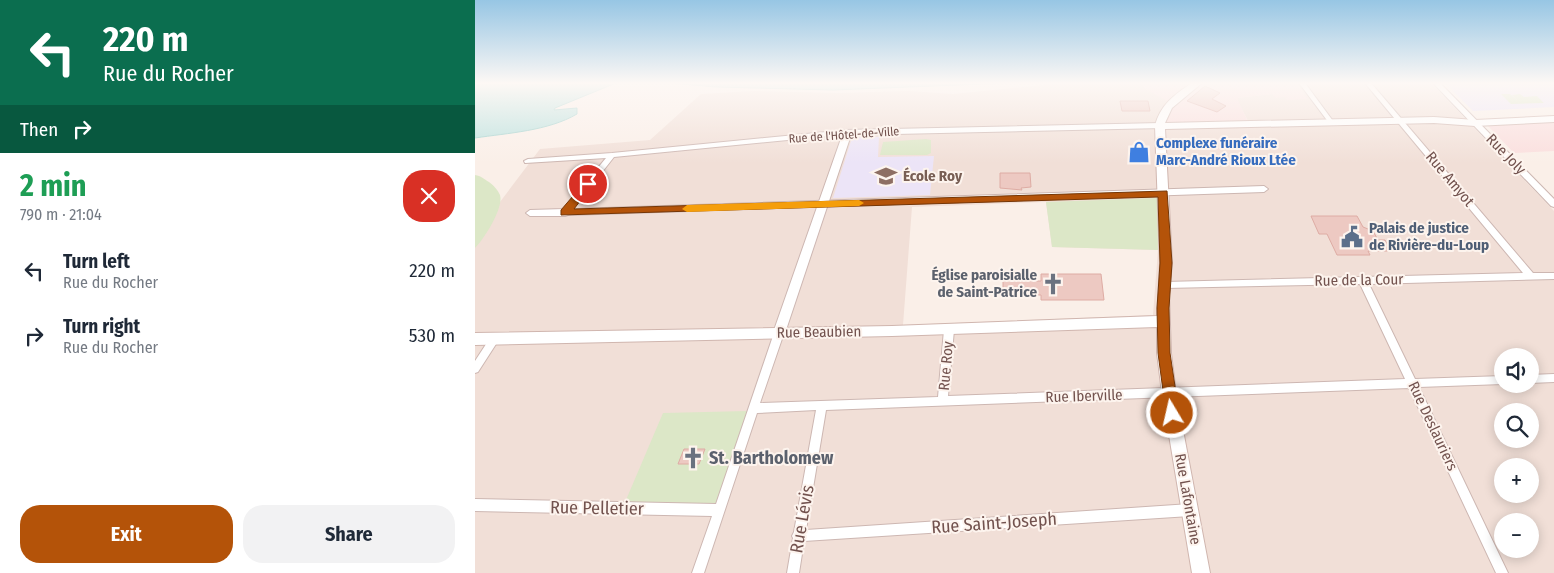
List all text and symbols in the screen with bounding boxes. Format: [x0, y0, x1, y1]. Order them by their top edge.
text: 220 m [103, 18, 189, 60]
icon: left [20, 20, 85, 85]
text: Rue du Rocher [103, 60, 234, 87]
icon: right [68, 115, 96, 143]
text: Then [20, 118, 58, 141]
street label: Rue de l'Hôtel-de-Ville [788, 124, 900, 146]
street label: Rue Joly [1482, 130, 1530, 178]
place label: Complexe funéraire Marc-André Rioux Ltée [1156, 134, 1296, 169]
shop icon: Complexe funéraire Marc-André Rioux Ltée [1126, 139, 1152, 165]
street label: Rue Amyot [1422, 148, 1478, 210]
pin [567, 163, 609, 205]
school or university icon: École Roy [873, 163, 899, 189]
place label: École Roy [903, 167, 963, 185]
text: 2 min [20, 168, 87, 204]
button: close [403, 170, 455, 222]
icon: arrive [574, 170, 602, 198]
text: 790 m · 21:04 [20, 205, 102, 224]
place label: Palais de justice de Rivière-du-Loup [1369, 219, 1489, 254]
public building icon: Palais de justice de Rivière-du-Loup [1339, 224, 1365, 250]
text: Turn left [63, 250, 130, 273]
icon: left [20, 257, 48, 285]
text: 220 m [409, 259, 455, 282]
place label: Église paroisialle de Saint-Patrice [932, 266, 1037, 301]
street label: Rue de la Cour [1314, 270, 1404, 290]
church icon: Église paroisialle de Saint-Patrice [1040, 271, 1066, 297]
text: Rue du Rocher [63, 273, 158, 292]
text: Turn right [63, 315, 140, 338]
icon: right [20, 322, 48, 350]
street label: Rue Beaubien [776, 322, 862, 342]
text: 530 m [409, 324, 455, 347]
text: Rue du Rocher [63, 338, 158, 357]
street label: Rue Roy [935, 340, 957, 391]
map controls [1494, 348, 1539, 558]
button: sound [1494, 348, 1539, 393]
street label: Rue Deslauriers [1404, 379, 1462, 473]
street label: Rue Iberville [1045, 386, 1123, 406]
position arrow [1145, 386, 1197, 438]
button: search [1494, 403, 1539, 448]
church icon: St. Bartholomew [680, 445, 706, 471]
place label: St. Bartholomew [709, 447, 834, 469]
street label: Rue Lafontaine [1171, 452, 1205, 546]
button: + [1494, 458, 1539, 503]
street label: Rue Lévis [785, 483, 819, 555]
street label: Rue Pelletier [550, 496, 645, 520]
button: Exit [20, 505, 233, 563]
button: Share [243, 505, 455, 563]
street label: Rue Saint-Joseph [930, 508, 1058, 538]
button: − [1494, 513, 1539, 558]

